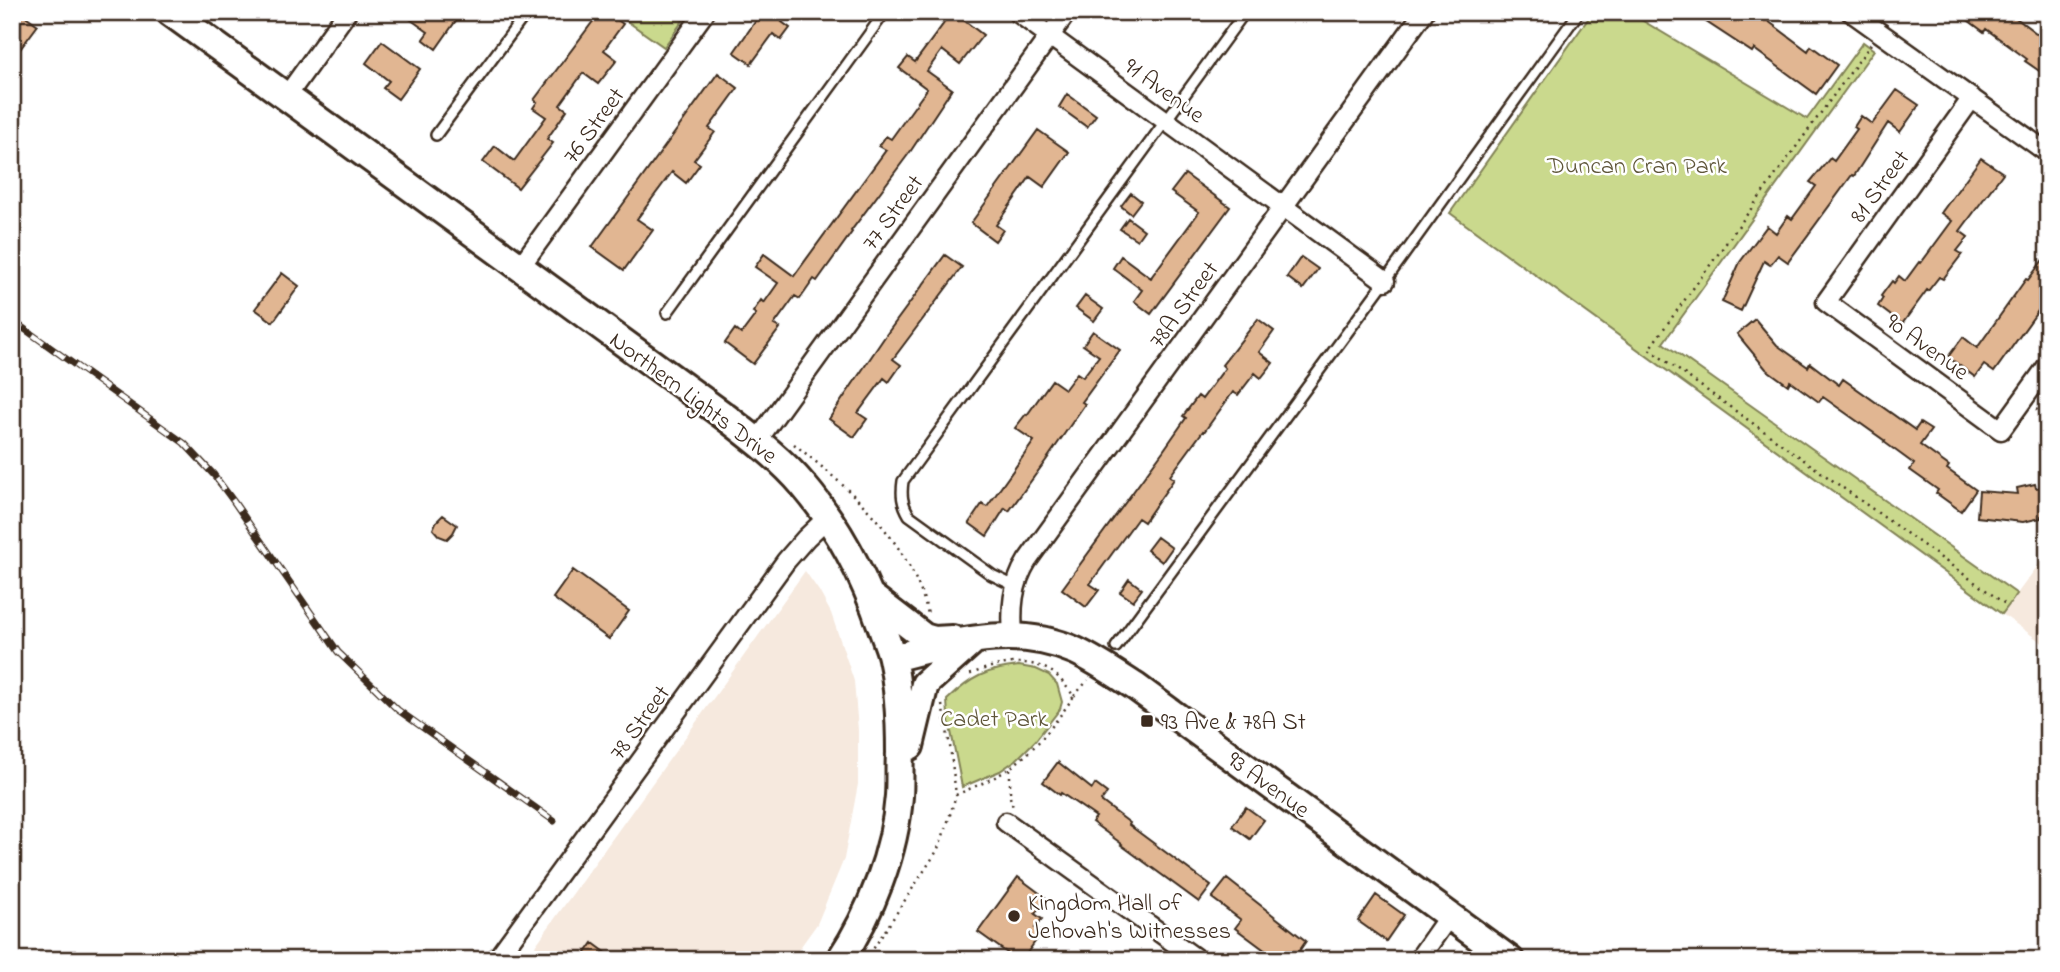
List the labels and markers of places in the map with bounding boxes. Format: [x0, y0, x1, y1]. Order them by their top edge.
place label: 93 Ave & 78A St [1161, 706, 1306, 741]
marker: 93 Ave & 78A St [1139, 713, 1155, 729]
place label: Kingdom Hall of Jehovah's Witnesses [1028, 887, 1231, 950]
marker: Kingdom Hall of Jehovah's Witnesses [1006, 908, 1022, 924]

